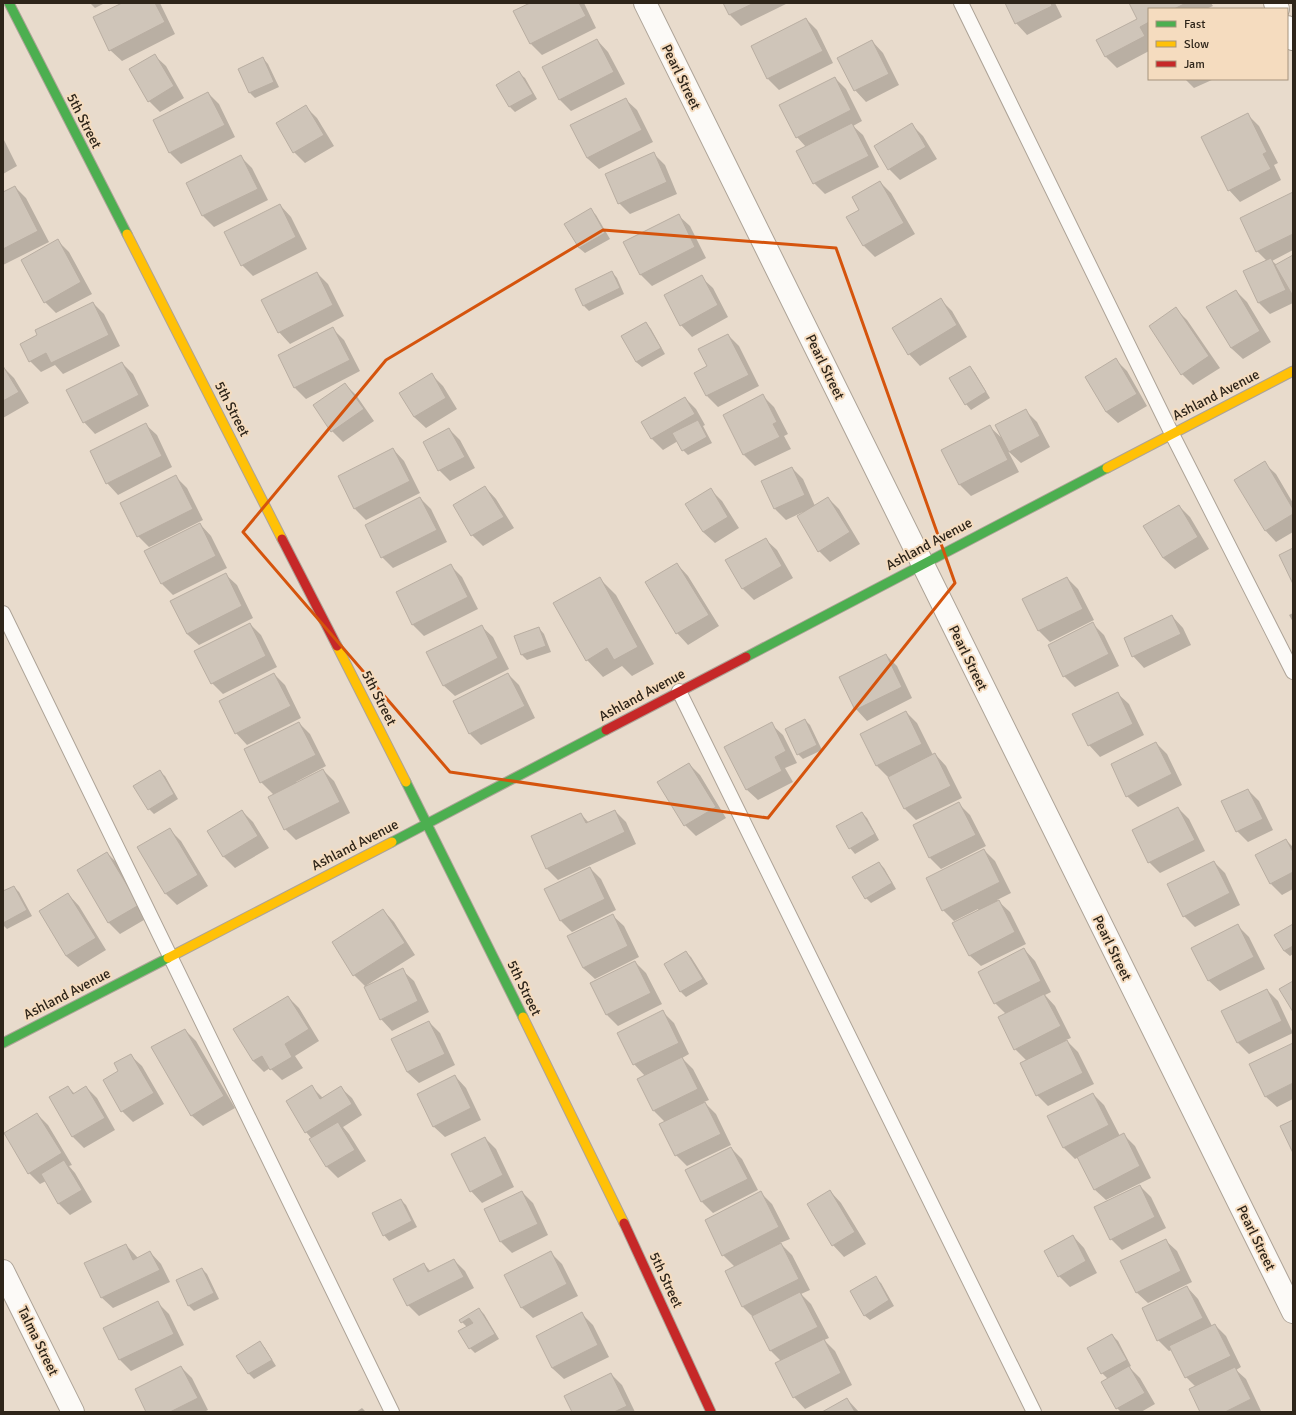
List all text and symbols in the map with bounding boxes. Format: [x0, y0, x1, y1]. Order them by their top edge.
legend [1148, 8, 1288, 80]
text: Fast [1184, 17, 1205, 32]
text: Slow [1184, 37, 1209, 52]
street label: Pearl Street [658, 42, 704, 112]
text: Jam [1184, 57, 1205, 72]
street label: 5th Street [63, 91, 105, 152]
street label: Pearl Street [802, 332, 848, 402]
street label: Ashland Avenue [1170, 366, 1262, 424]
street label: 5th Street [211, 379, 253, 440]
street label: Ashland Avenue [883, 514, 975, 574]
street label: Pearl Street [945, 623, 991, 693]
street label: Ashland Avenue [596, 665, 688, 725]
street label: 5th Street [358, 668, 400, 729]
street label: Ashland Avenue [309, 816, 401, 874]
street label: Pearl Street [1089, 913, 1135, 983]
street label: 5th Street [503, 957, 545, 1019]
street label: Ashland Avenue [21, 965, 113, 1023]
street label: Pearl Street [1233, 1203, 1279, 1273]
street label: 5th Street [646, 1249, 686, 1311]
street label: Talma Street [14, 1304, 62, 1378]

